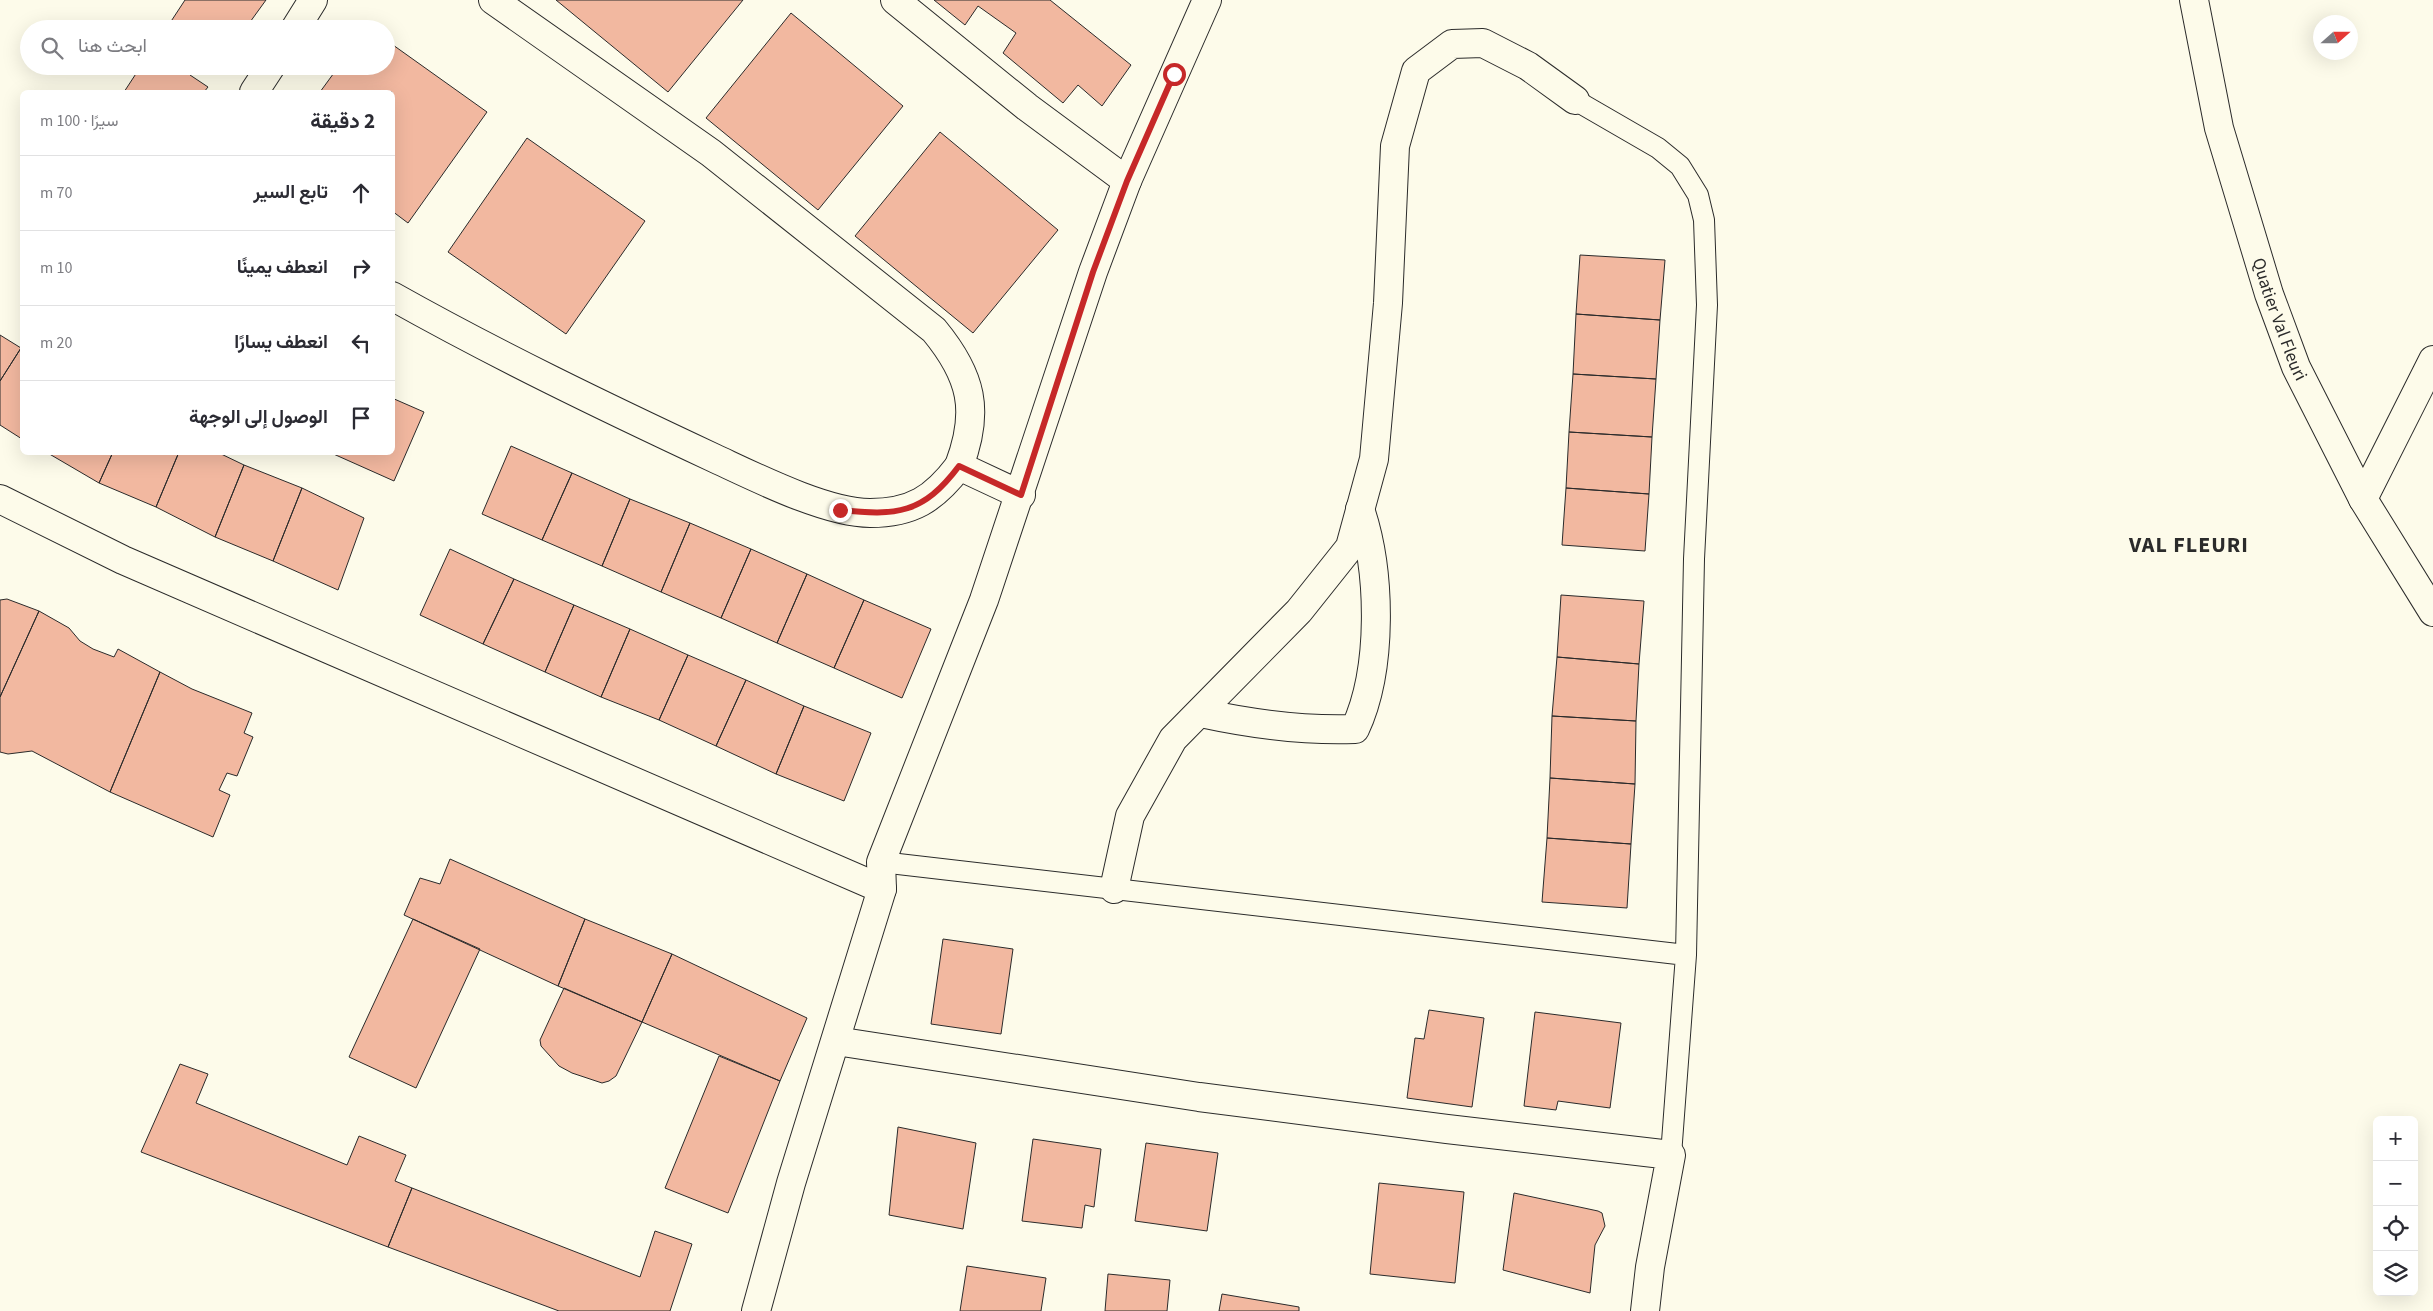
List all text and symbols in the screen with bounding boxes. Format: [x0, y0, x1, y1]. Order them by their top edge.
north arrow [2313, 15, 2358, 60]
search box [20, 20, 395, 75]
text: ابحث هنا [78, 33, 147, 60]
icon: search [38, 34, 66, 62]
route start [1163, 63, 1186, 86]
text: 2 دقيقة [310, 106, 375, 136]
text: سيرًا · 100 m [40, 110, 118, 132]
text: تابع السير [253, 179, 328, 206]
icon: ahead [347, 179, 375, 207]
text: 70 m [40, 182, 72, 204]
text: انعطف يمينًا [237, 254, 328, 281]
icon: right [347, 254, 375, 282]
street label: Quatier Val Fleuri [2246, 255, 2313, 385]
text: 10 m [40, 257, 72, 279]
text: انعطف يسارًا [234, 329, 328, 356]
icon: left [347, 329, 375, 357]
text: 20 m [40, 332, 72, 354]
text: الوصول إلى الوجهة [189, 404, 328, 431]
icon: arrive [347, 404, 375, 432]
route end [829, 499, 852, 522]
district label: VAL FLEURI [2128, 529, 2249, 561]
map controls [2373, 1116, 2418, 1296]
button: + [2373, 1116, 2418, 1161]
button: − [2373, 1161, 2418, 1206]
button: locate [2373, 1206, 2418, 1251]
button: layers [2373, 1251, 2418, 1296]

